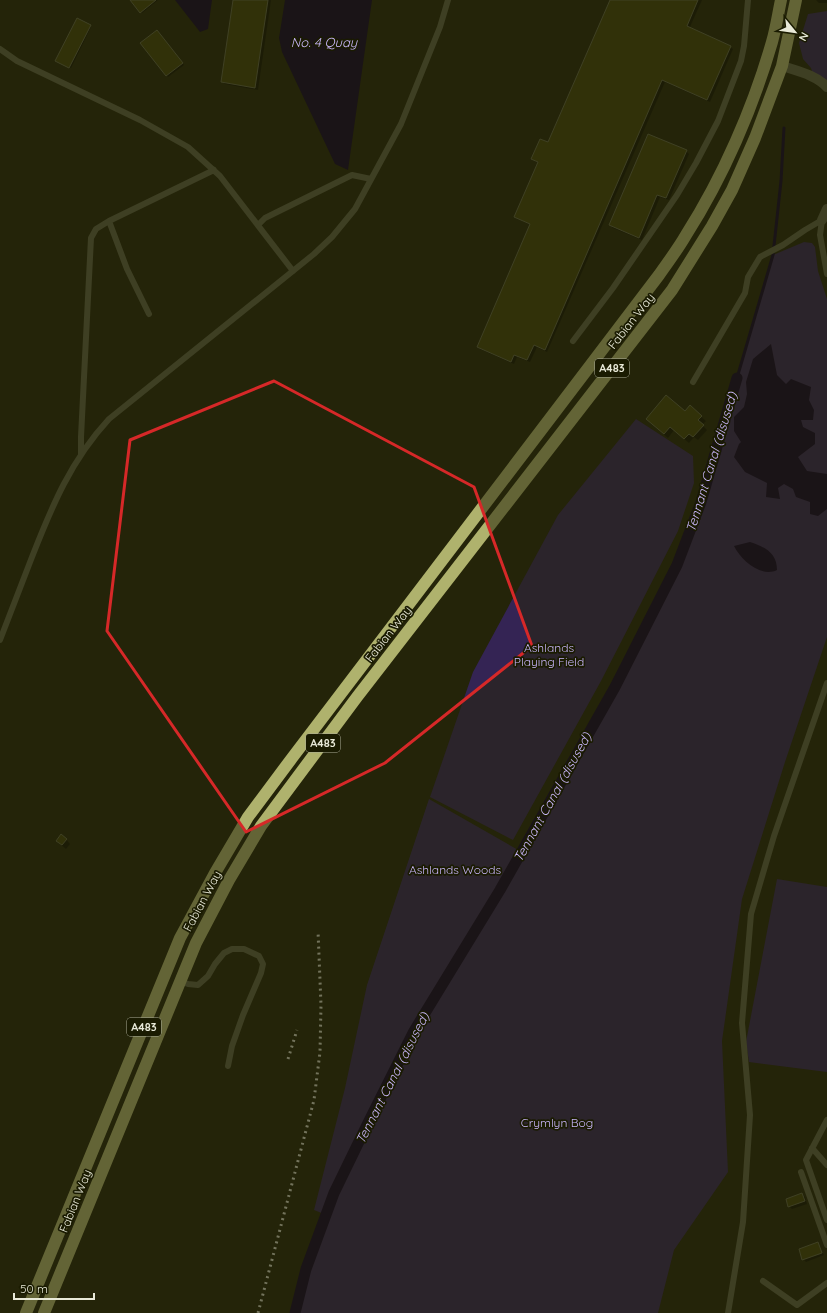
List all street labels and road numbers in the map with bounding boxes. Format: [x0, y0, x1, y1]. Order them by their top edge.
street label: Fabian Way [605, 290, 657, 352]
road number: A483 [595, 359, 629, 377]
street label: Fabian Way [362, 603, 414, 665]
road number: A483 [306, 734, 340, 752]
street label: Fabian Way [180, 868, 224, 934]
road number: A483 [127, 1018, 161, 1036]
street label: Fabian Way [56, 1167, 94, 1235]

